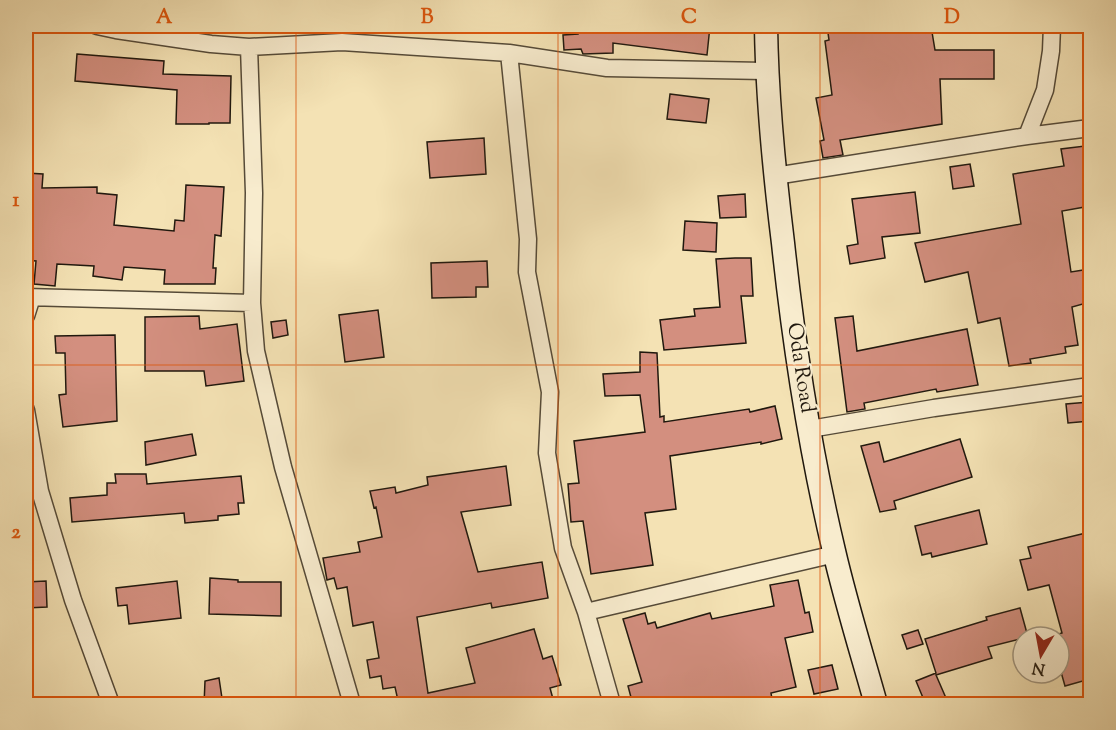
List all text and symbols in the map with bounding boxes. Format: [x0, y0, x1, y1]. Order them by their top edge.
text: A [156, 4, 173, 33]
text: B [421, 4, 434, 33]
text: C [681, 4, 697, 33]
text: D [944, 4, 960, 33]
text: 1 [13, 187, 20, 216]
street label: Oda Road [778, 321, 822, 415]
text: 2 [11, 519, 21, 548]
north arrow [1011, 625, 1071, 685]
text: N [1030, 655, 1047, 680]

